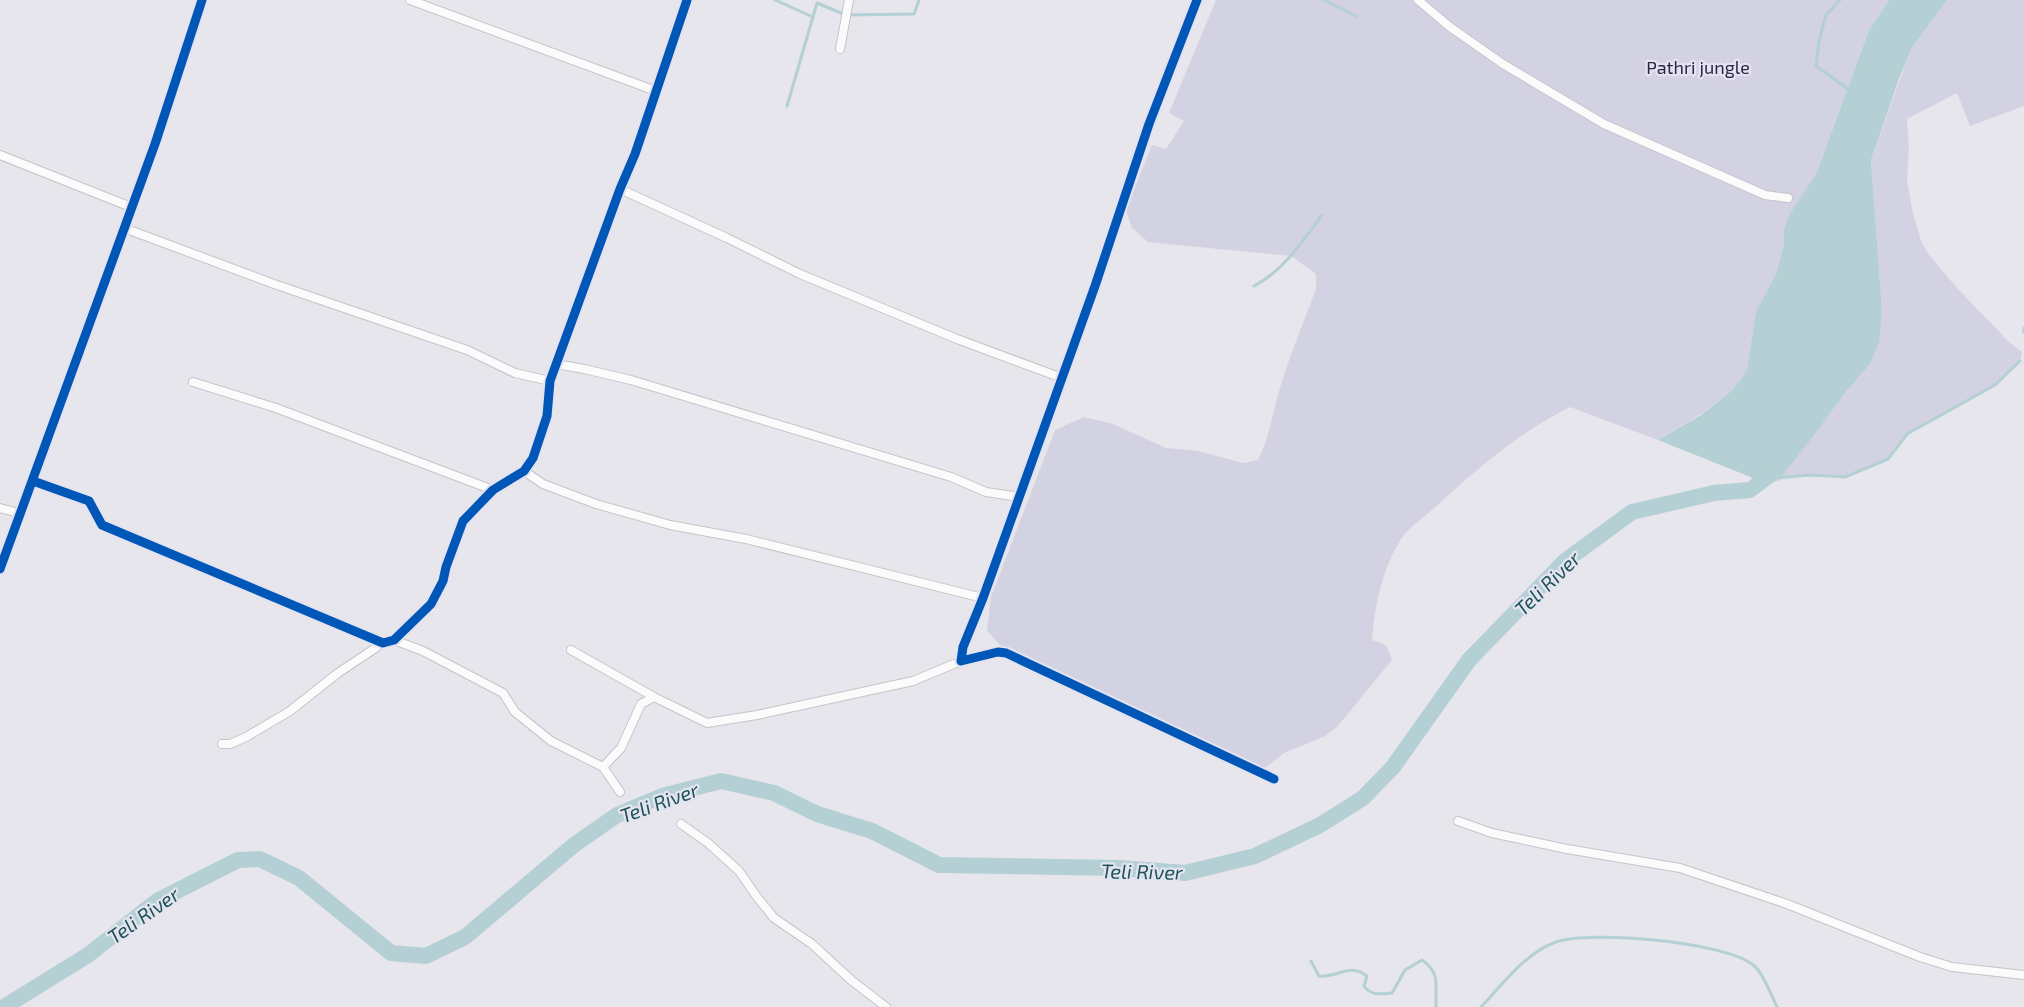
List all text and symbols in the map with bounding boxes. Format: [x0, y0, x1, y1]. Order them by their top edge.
park label: Pathri jungle [1646, 56, 1750, 78]
water label: Teli River [1509, 545, 1586, 620]
water label: Teli River [616, 776, 703, 827]
water label: Teli River [1101, 858, 1184, 884]
water label: Teli River [103, 881, 184, 948]

